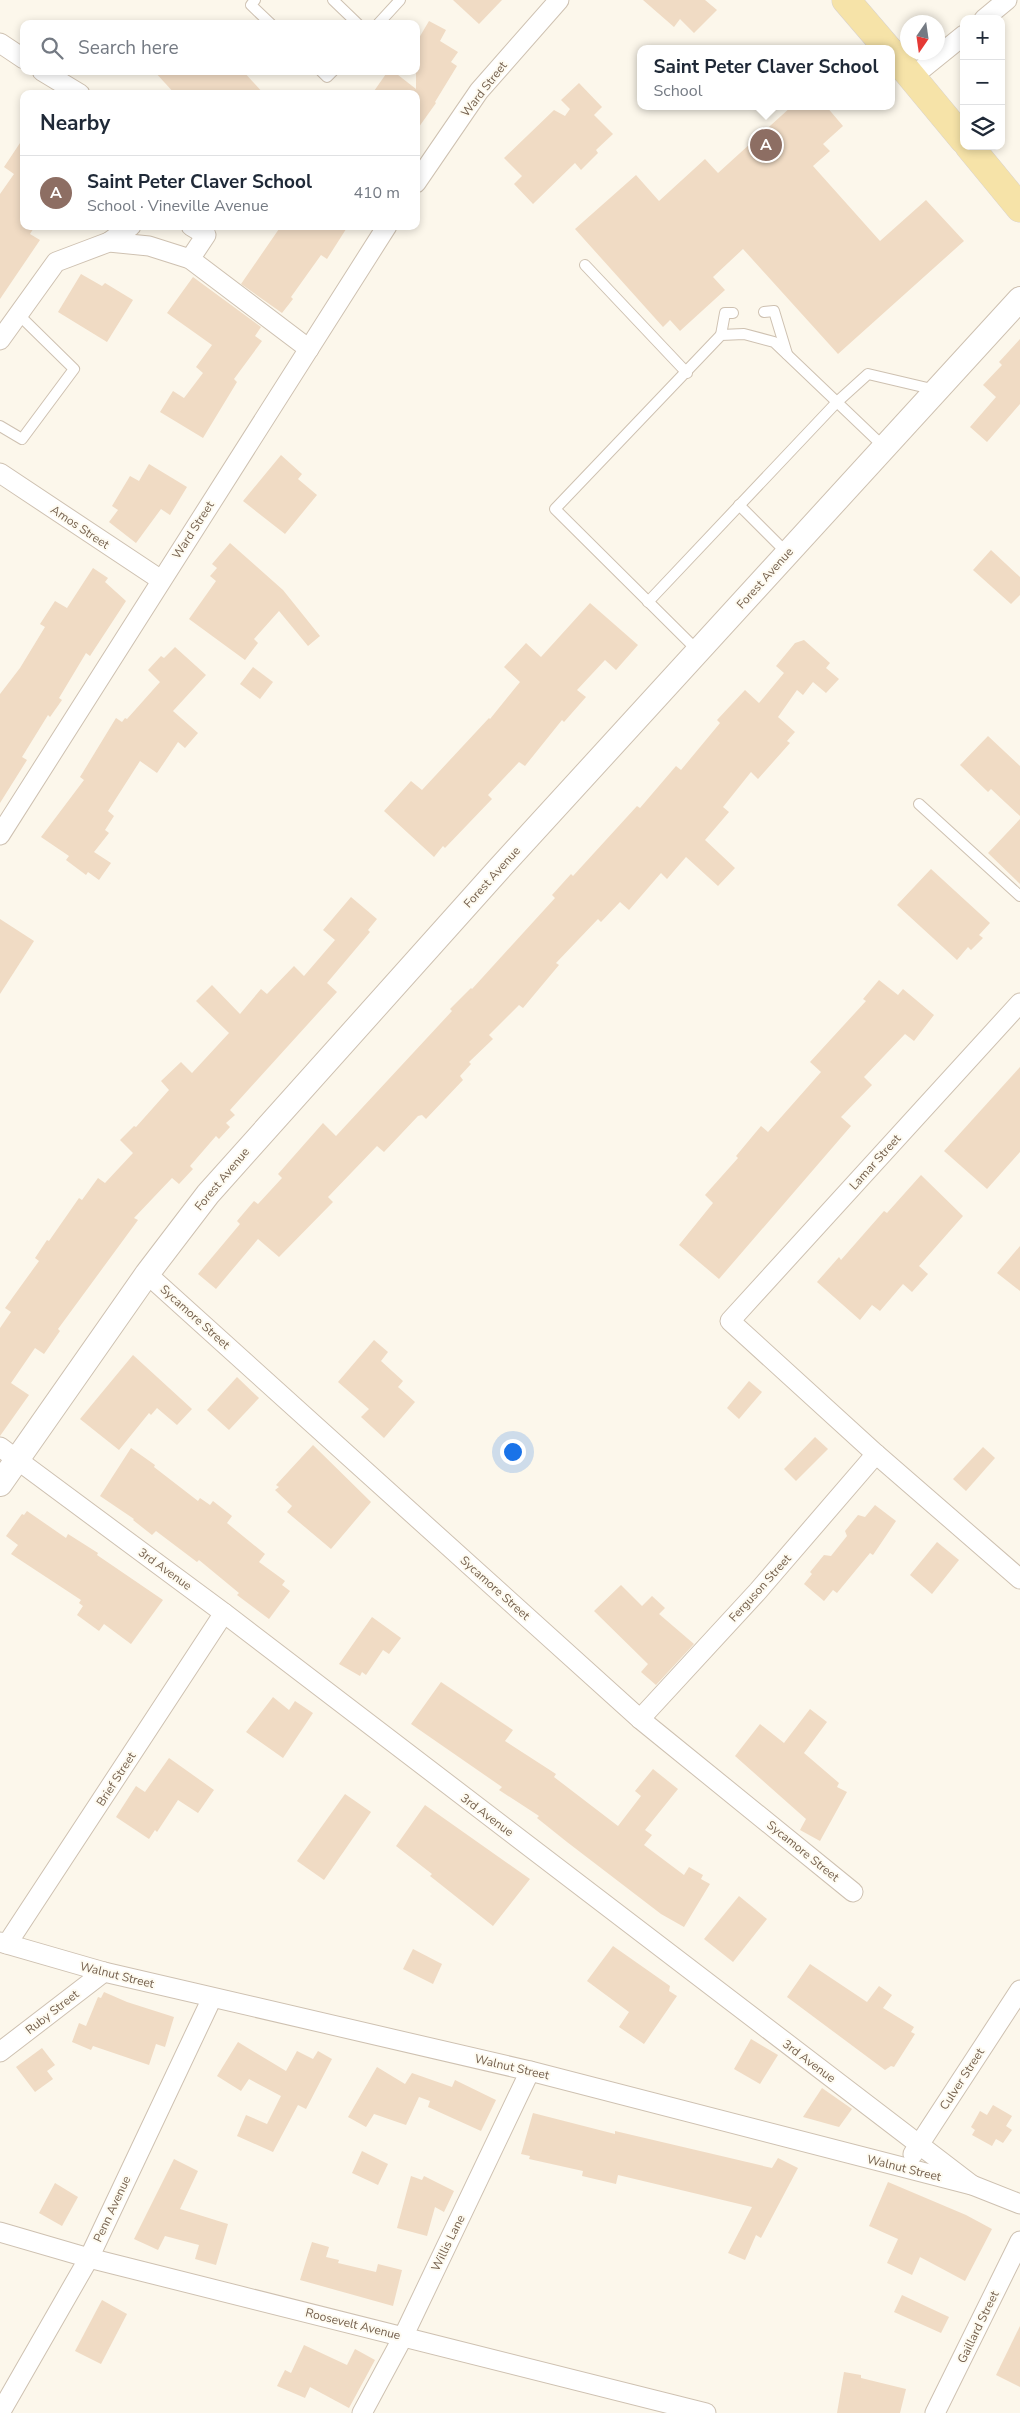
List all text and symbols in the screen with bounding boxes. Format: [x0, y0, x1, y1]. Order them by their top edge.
north arrow [900, 15, 945, 60]
map controls [960, 15, 1005, 150]
button: + [960, 15, 1005, 60]
search box [20, 20, 420, 75]
icon: search [38, 34, 66, 62]
text: Search here [78, 35, 179, 61]
popup [637, 45, 895, 110]
text: Saint Peter Claver School [654, 54, 879, 80]
street label: Ward Street [457, 57, 511, 120]
button: − [960, 60, 1005, 105]
text: School [654, 80, 702, 102]
button: layers [960, 105, 1005, 150]
text: Nearby [40, 109, 110, 137]
pin: A [750, 126, 782, 164]
text: Saint Peter Claver School [87, 169, 312, 195]
text: A [50, 182, 62, 204]
text: 410 m [353, 182, 400, 204]
text: School · Vineville Avenue [87, 195, 268, 217]
street label: Ward Street [168, 497, 218, 562]
street label: Amos Street [48, 502, 113, 553]
street label: Forest Avenue [733, 544, 797, 612]
street label: Forest Avenue [460, 843, 524, 911]
street label: Lamar Street [846, 1130, 905, 1193]
street label: Forest Avenue [191, 1144, 253, 1214]
street label: Sycamore Street [157, 1281, 234, 1353]
your location [500, 1439, 526, 1465]
street label: 3rd Avenue [135, 1544, 195, 1594]
street label: Ferguson Street [725, 1550, 795, 1625]
street label: Sycamore Street [457, 1552, 534, 1624]
street label: Brief Street [93, 1748, 140, 1809]
street label: 3rd Avenue [457, 1790, 517, 1840]
street label: Sycamore Street [764, 1817, 843, 1886]
street label: Walnut Street [78, 1958, 157, 1992]
street label: Ruby Street [22, 1986, 83, 2038]
street label: 3rd Avenue [779, 2036, 839, 2086]
street label: Culver Street [936, 2044, 988, 2113]
street label: Walnut Street [473, 2051, 552, 2084]
street label: Walnut Street [865, 2151, 944, 2185]
street label: Penn Avenue [90, 2173, 134, 2245]
street label: Willis Lane [427, 2212, 469, 2274]
street label: Gaillard Street [954, 2288, 1003, 2366]
street label: Roosevelt Avenue [304, 2304, 402, 2344]

